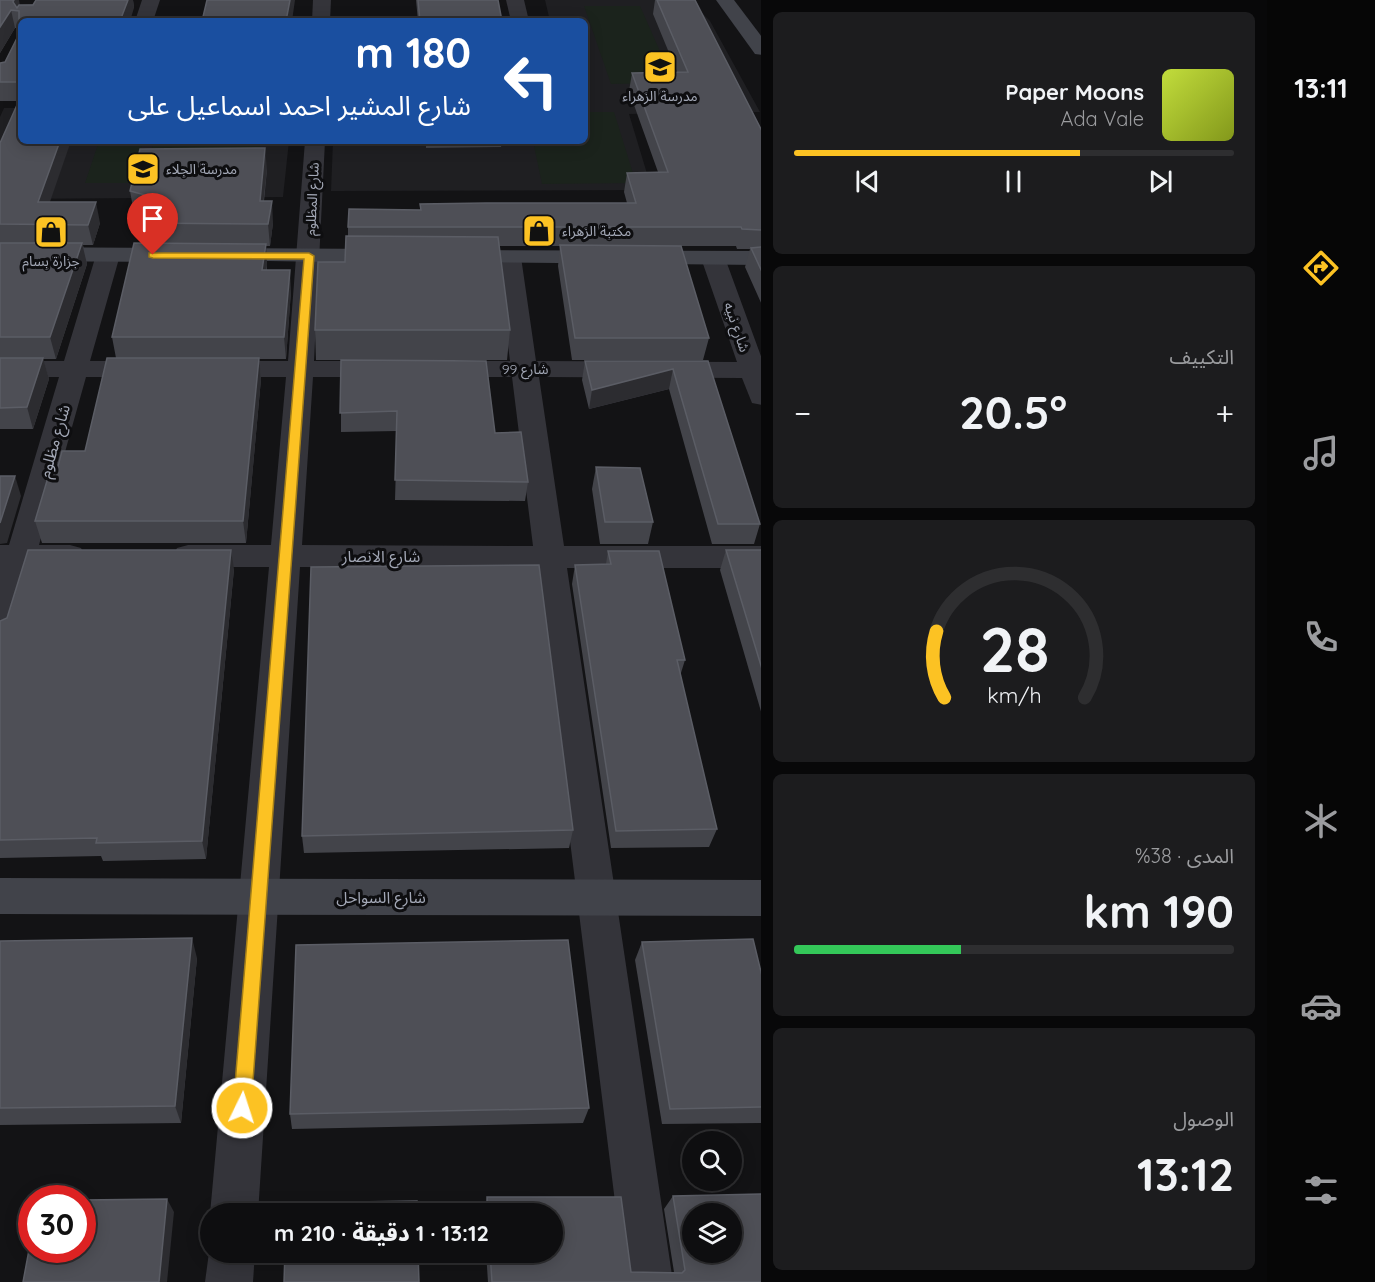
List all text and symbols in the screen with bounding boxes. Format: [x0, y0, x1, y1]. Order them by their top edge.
text: 180 m [355, 26, 471, 79]
icon: left [492, 42, 570, 120]
school or university icon: مدرسة الزهراء [642, 49, 678, 85]
text: 13:11 [1294, 71, 1348, 105]
text: Paper Moons [1005, 78, 1144, 106]
place label: مدرسة الزهراء [622, 87, 698, 105]
text: شارع المشير احمد اسماعيل على [128, 88, 471, 122]
text: Ada Vale [1061, 106, 1144, 131]
school or university icon: مدرسة الجلاء [125, 151, 161, 187]
place label: مدرسة الجلاء [166, 160, 237, 178]
street label: شارع المظلوم [301, 162, 325, 236]
icon: previous [851, 165, 884, 198]
icon: pause [997, 165, 1030, 198]
icon: next [1144, 165, 1177, 198]
pin [127, 193, 178, 255]
icon: arrive [136, 202, 169, 235]
shop icon: مكتبة الزهراء [521, 213, 557, 249]
shop icon: جزارة بسام [33, 214, 69, 250]
place label: مكتبة الزهراء [562, 222, 631, 240]
icon: directions [1300, 247, 1342, 289]
place label: جزارة بسام [22, 252, 80, 272]
street label: شارع نبيه [718, 300, 754, 355]
text: التكييف [1170, 344, 1234, 369]
street label: شارع 99 [502, 360, 548, 380]
text: 20.5° [959, 384, 1067, 440]
text: − [794, 392, 811, 433]
text: + [1215, 392, 1234, 433]
street label: شارع مظلوم [34, 402, 77, 481]
icon: music [1300, 432, 1342, 474]
street label: شارع الانصار [341, 546, 420, 569]
text: 28 [979, 610, 1049, 688]
icon: phone [1300, 616, 1342, 658]
text: km/h [987, 682, 1041, 708]
icon: climate [1300, 800, 1342, 842]
text: المدى · 38% [1135, 843, 1234, 868]
text: 190 km [1084, 883, 1234, 939]
street label: شارع السواحل [336, 887, 426, 910]
icon: car [1300, 985, 1342, 1027]
position arrow [210, 1076, 274, 1140]
text: الوصول [1173, 1106, 1234, 1131]
map controls [682, 1131, 742, 1263]
button: search [682, 1131, 742, 1191]
text: 13:12 [1137, 1146, 1234, 1202]
icon: filters [1300, 1169, 1342, 1211]
speed limit sign: 30 [18, 1185, 96, 1263]
button: layers [682, 1203, 742, 1263]
text: 13:12 · 1 دقيقة · 210 m [274, 1219, 489, 1247]

